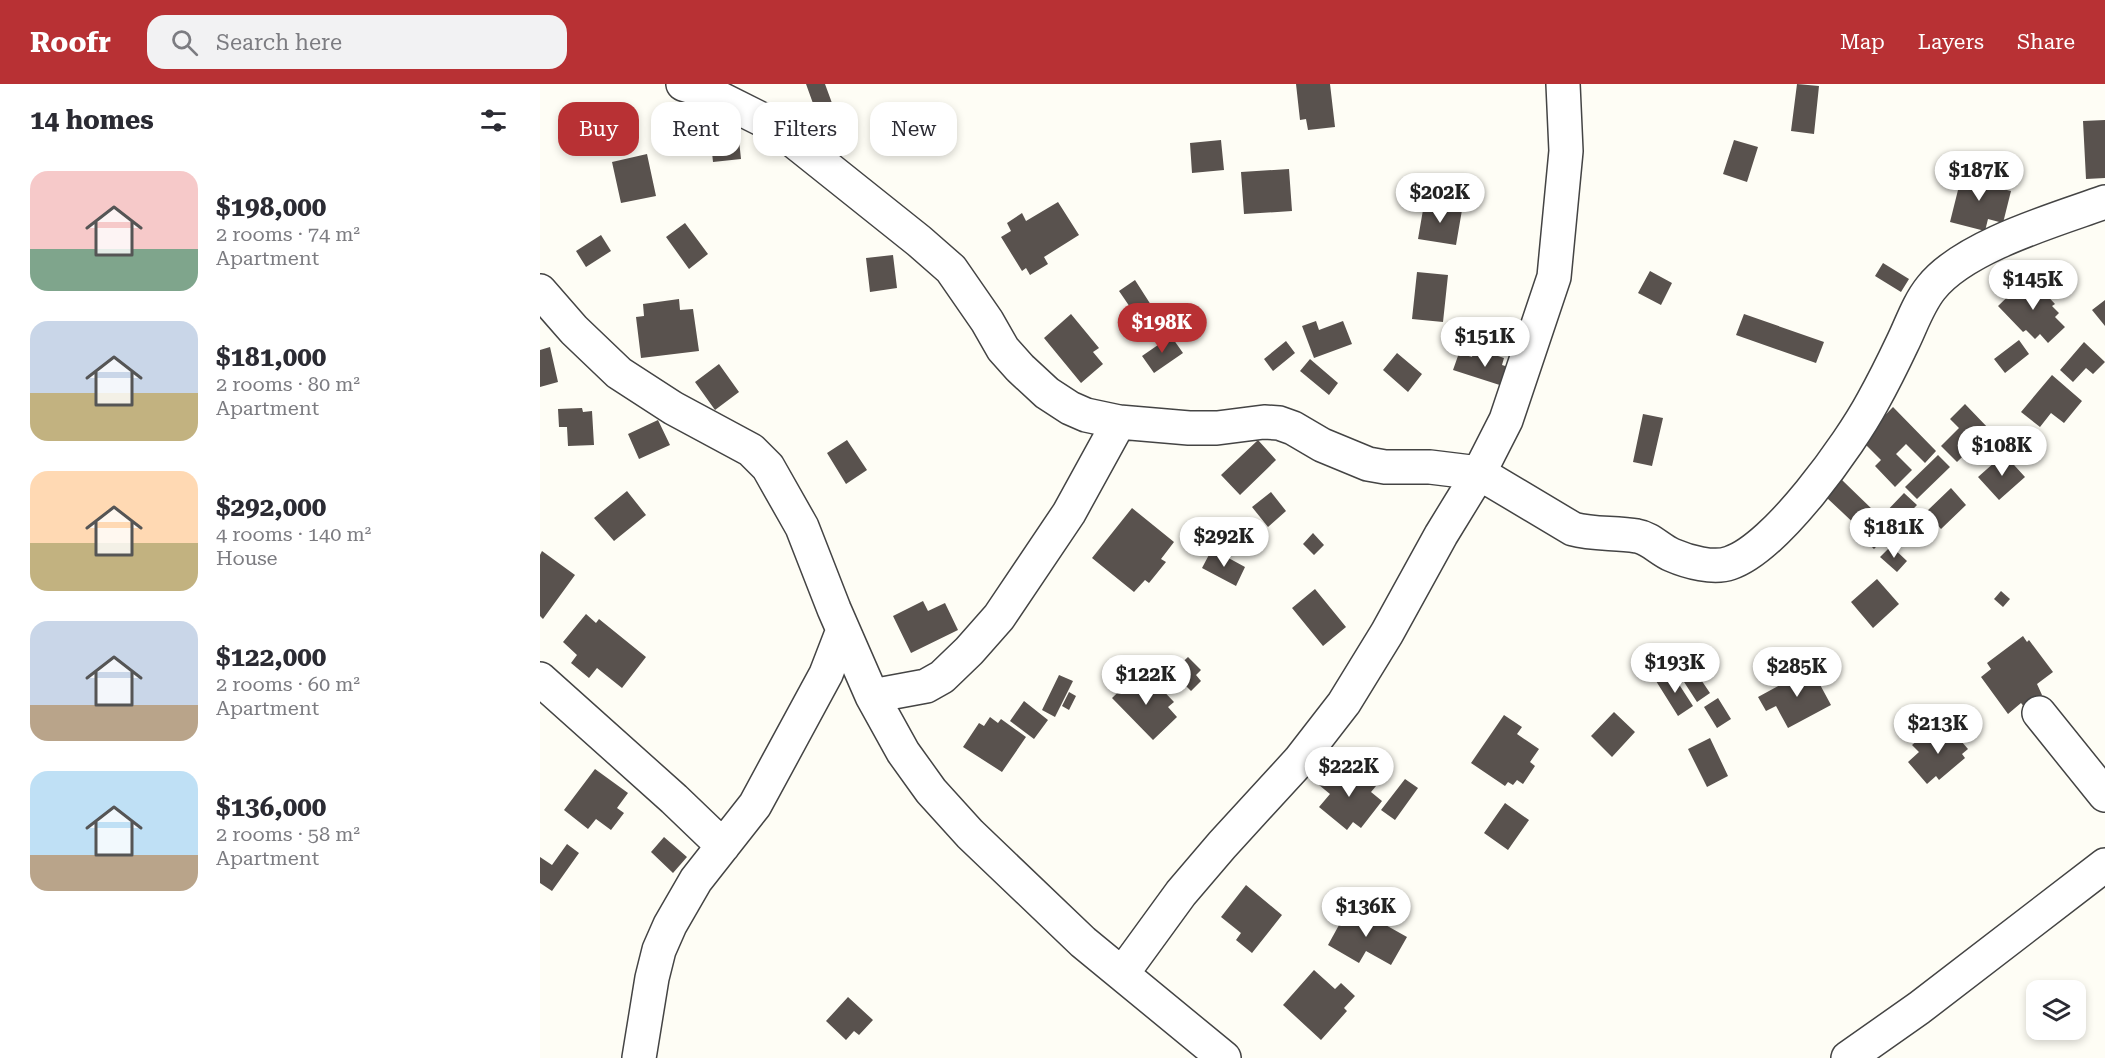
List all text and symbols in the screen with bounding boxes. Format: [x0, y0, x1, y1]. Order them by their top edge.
search box [147, 15, 567, 69]
text: Roofr [30, 26, 111, 59]
icon: search [168, 26, 201, 59]
text: Search here [216, 30, 342, 55]
text: Map [1840, 30, 1885, 54]
text: Layers [1918, 30, 1984, 54]
text: Share [2017, 30, 2075, 54]
chip: Buy [558, 102, 639, 156]
chip: Rent [651, 102, 741, 156]
chip: Filters [753, 102, 858, 156]
chip: New [870, 102, 957, 156]
icon: filters [477, 104, 510, 137]
text: 14 homes [30, 105, 154, 135]
pin: $187K [1937, 151, 2021, 202]
text: $187K [1949, 158, 2009, 182]
pin: $202K [1398, 173, 1482, 224]
text: $202K [1410, 180, 1470, 204]
text: $198,000 [216, 192, 326, 222]
icon: home [78, 195, 150, 267]
text: 2 rooms · 74 m² [216, 222, 360, 246]
text: Apartment [216, 246, 319, 270]
pin: $145K [1991, 260, 2075, 311]
text: $145K [2003, 267, 2063, 291]
pin: $198K [1120, 303, 1204, 354]
text: $198K [1132, 310, 1192, 334]
pin: $151K [1443, 317, 1527, 368]
text: $151K [1455, 324, 1515, 348]
text: $181,000 [216, 342, 326, 372]
icon: home [78, 345, 150, 417]
text: 2 rooms · 80 m² [216, 372, 360, 396]
text: Apartment [216, 396, 319, 420]
pin: $108K [1960, 426, 2044, 477]
text: $108K [1972, 433, 2032, 457]
text: $292,000 [216, 492, 326, 522]
icon: home [78, 495, 150, 567]
pin: $181K [1852, 508, 1936, 559]
text: $181K [1864, 515, 1924, 539]
pin: $292K [1182, 517, 1266, 568]
text: 4 rooms · 140 m² [216, 522, 371, 546]
text: $292K [1194, 524, 1254, 548]
text: House [216, 546, 278, 570]
text: $122,000 [216, 642, 326, 672]
pin: $193K [1633, 643, 1717, 694]
icon: home [78, 645, 150, 717]
pin: $285K [1755, 647, 1839, 698]
text: $193K [1645, 650, 1705, 674]
text: $285K [1767, 654, 1827, 678]
pin: $122K [1104, 655, 1188, 706]
text: $122K [1116, 662, 1176, 686]
text: 2 rooms · 60 m² [216, 672, 360, 696]
text: Apartment [216, 696, 319, 720]
pin: $213K [1896, 704, 1980, 755]
text: $213K [1908, 711, 1968, 735]
pin: $222K [1307, 747, 1391, 798]
text: $222K [1319, 754, 1379, 778]
text: $136,000 [216, 792, 326, 822]
icon: home [78, 795, 150, 867]
text: 2 rooms · 58 m² [216, 822, 360, 846]
text: Apartment [216, 846, 319, 870]
pin: $136K [1324, 887, 1408, 938]
text: $136K [1336, 894, 1396, 918]
map controls [2026, 980, 2086, 1040]
button: layers [2026, 980, 2086, 1040]

